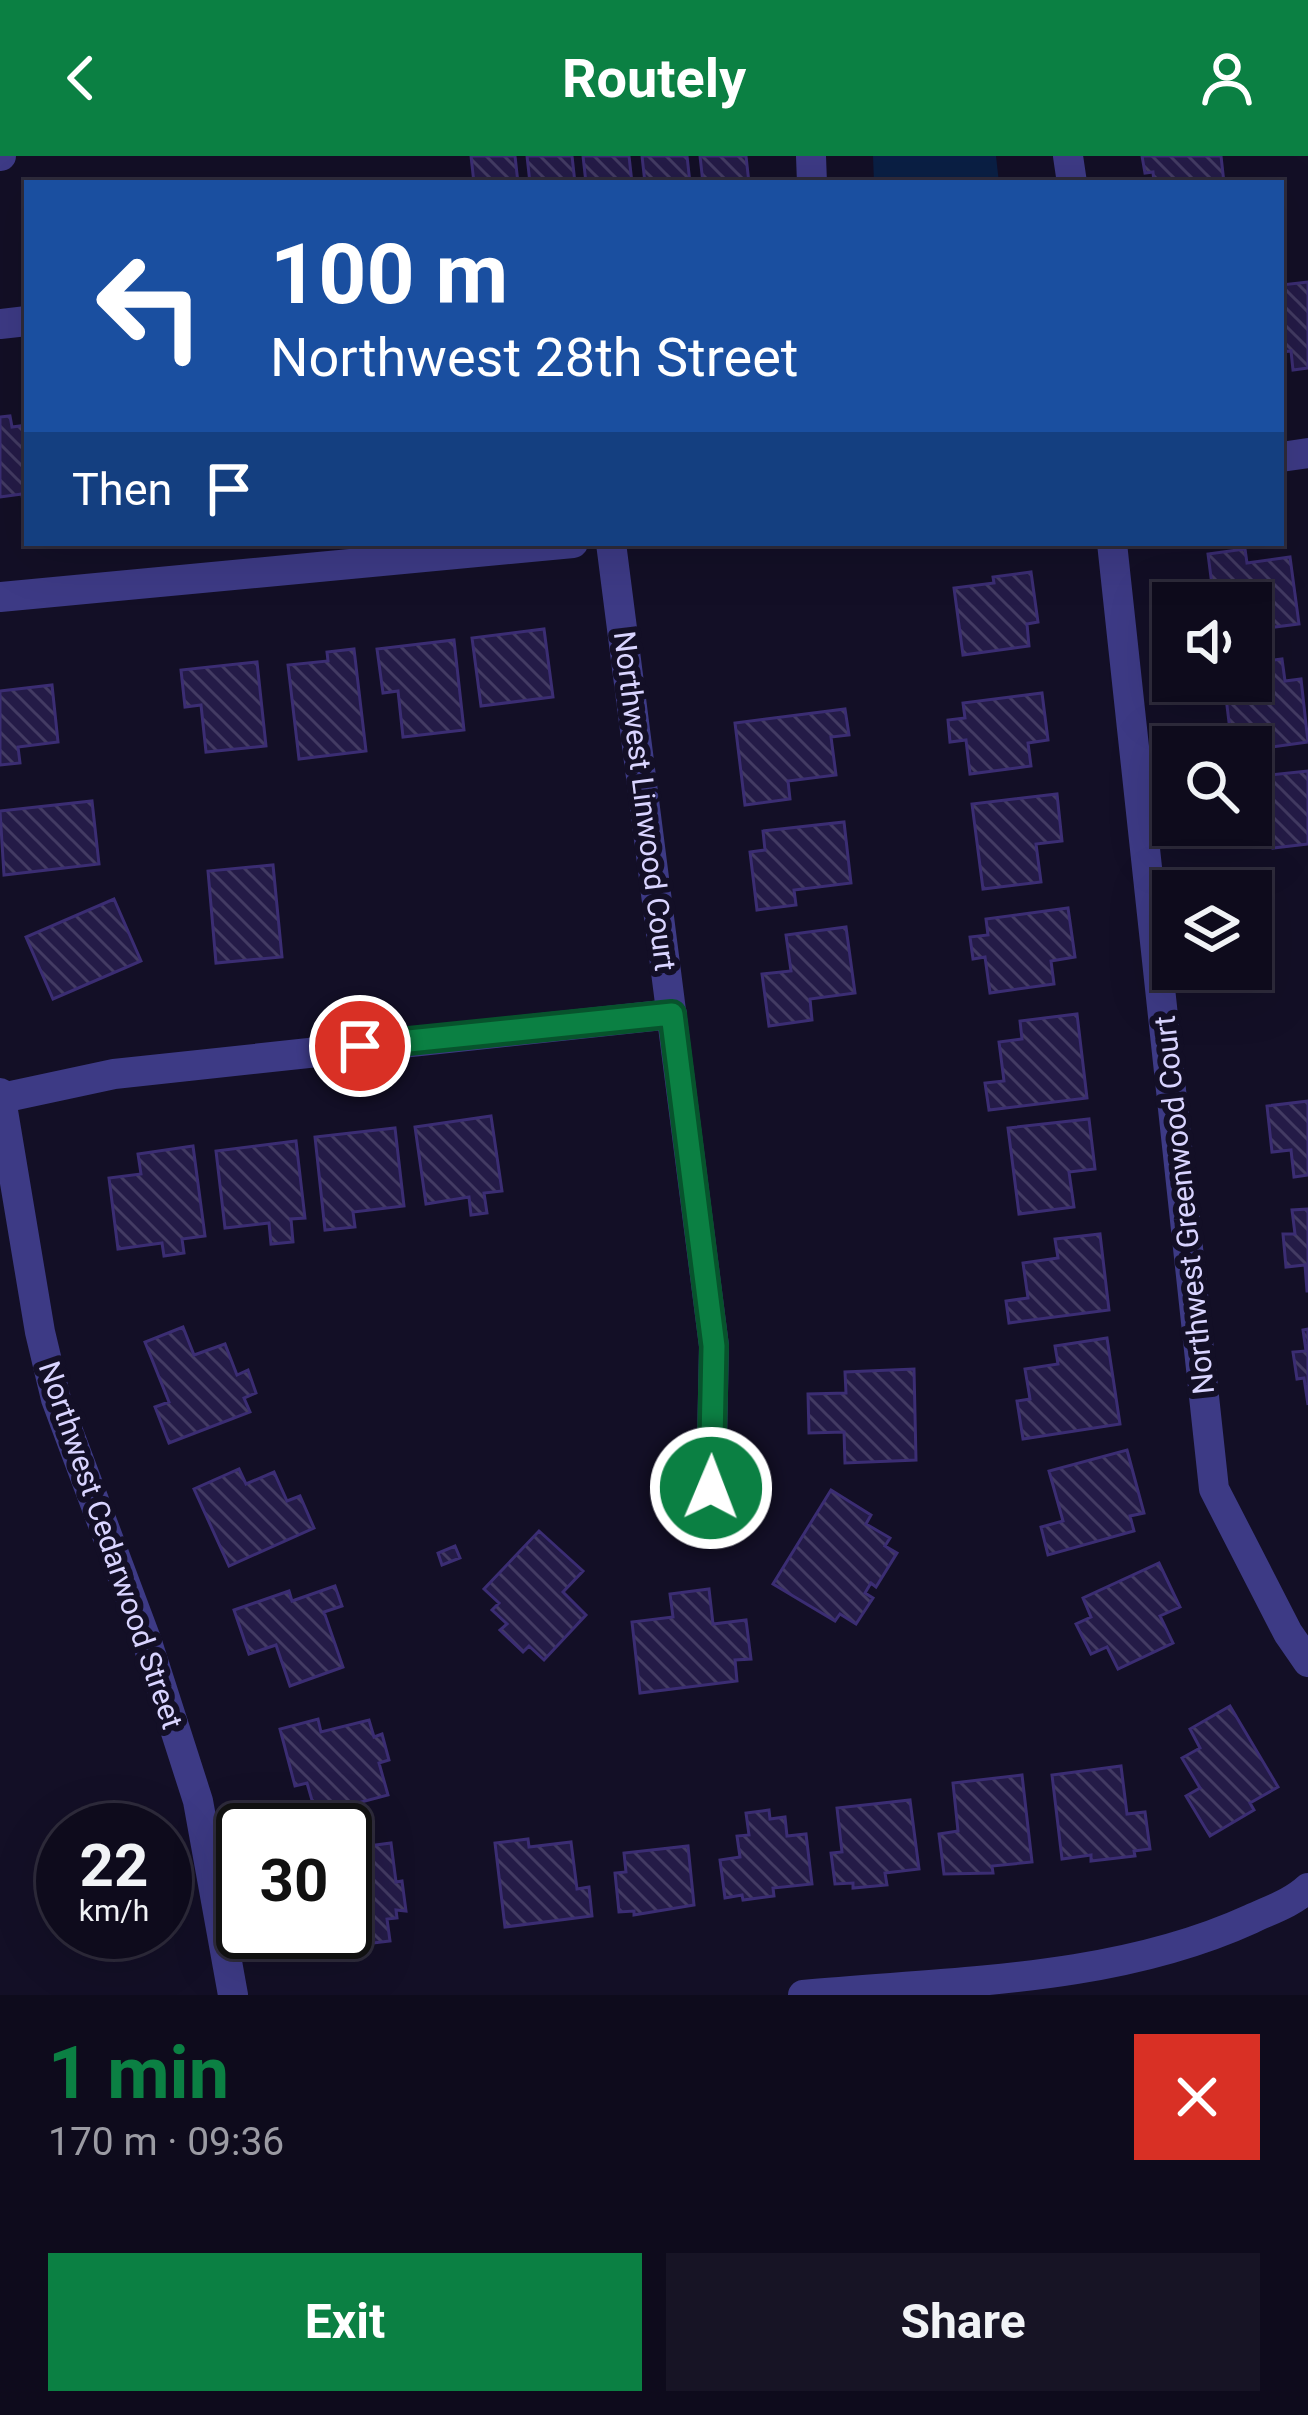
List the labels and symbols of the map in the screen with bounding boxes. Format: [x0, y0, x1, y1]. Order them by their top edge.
street label: Northwest Linwood Court [607, 629, 683, 973]
pin [309, 995, 411, 1097]
street label: Northwest Greenwood Court [1147, 1014, 1221, 1396]
street label: Northwest Cedarwood Street [32, 1357, 190, 1733]
position arrow [648, 1425, 774, 1551]
speed limit sign: 30 [216, 1803, 372, 1959]

